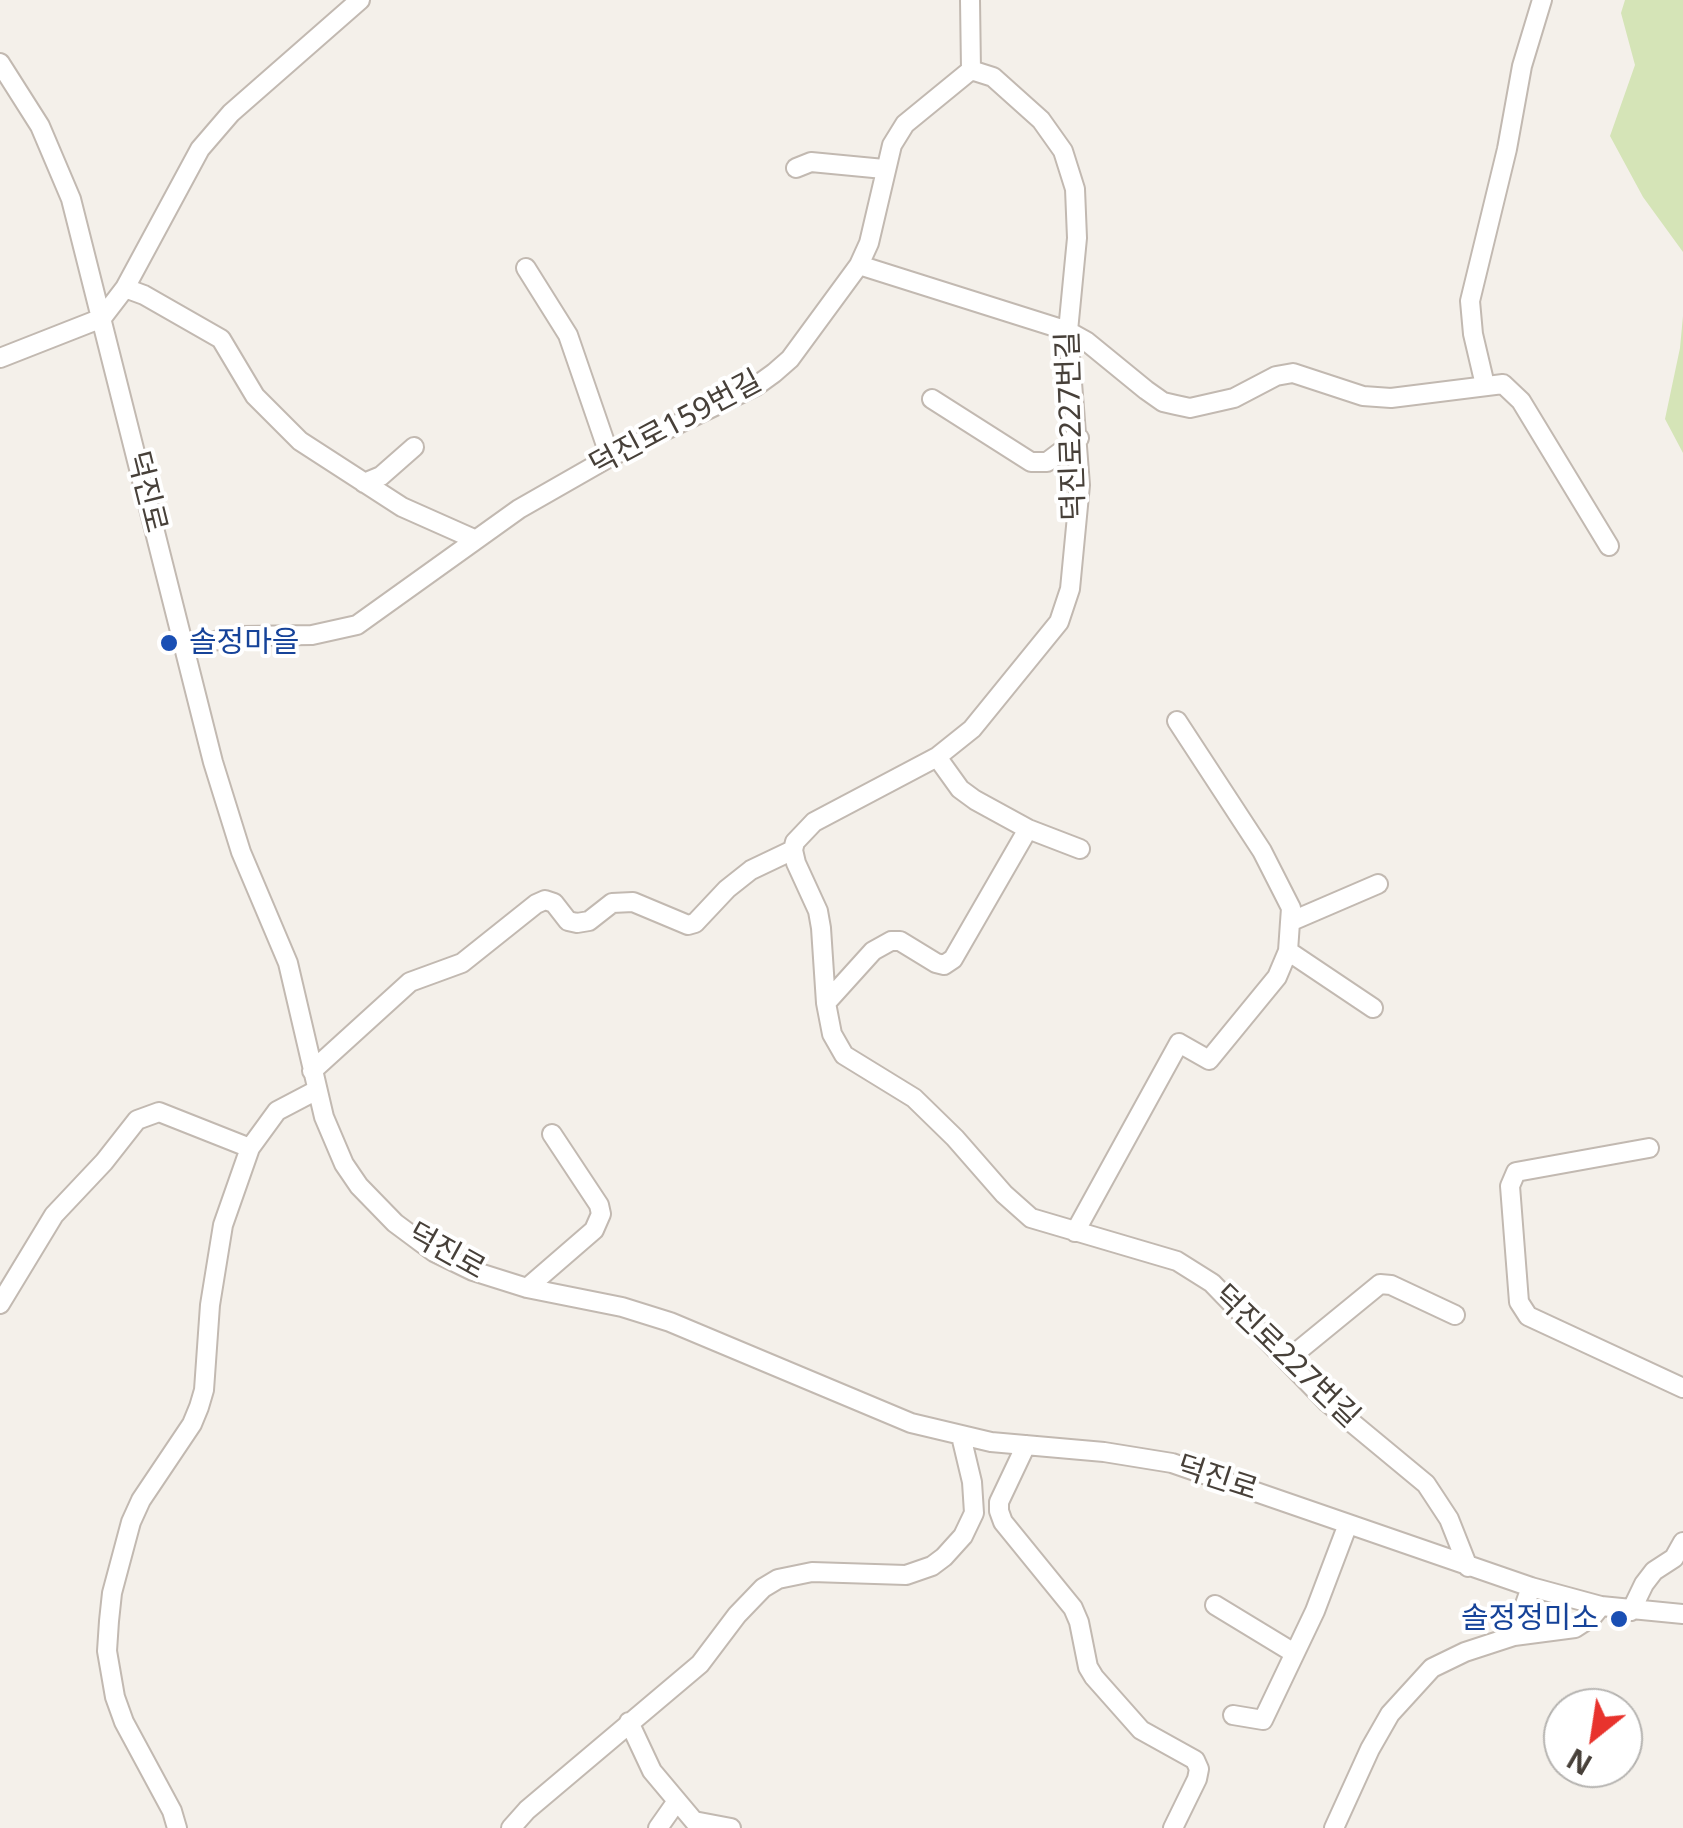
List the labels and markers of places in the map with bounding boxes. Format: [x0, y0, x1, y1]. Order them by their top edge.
place label: 솔정마을 [189, 625, 299, 661]
marker: 솔정마을 [158, 632, 180, 654]
place label: 솔정정미소 [1461, 1601, 1599, 1637]
marker: 솔정정미소 [1608, 1608, 1630, 1630]

